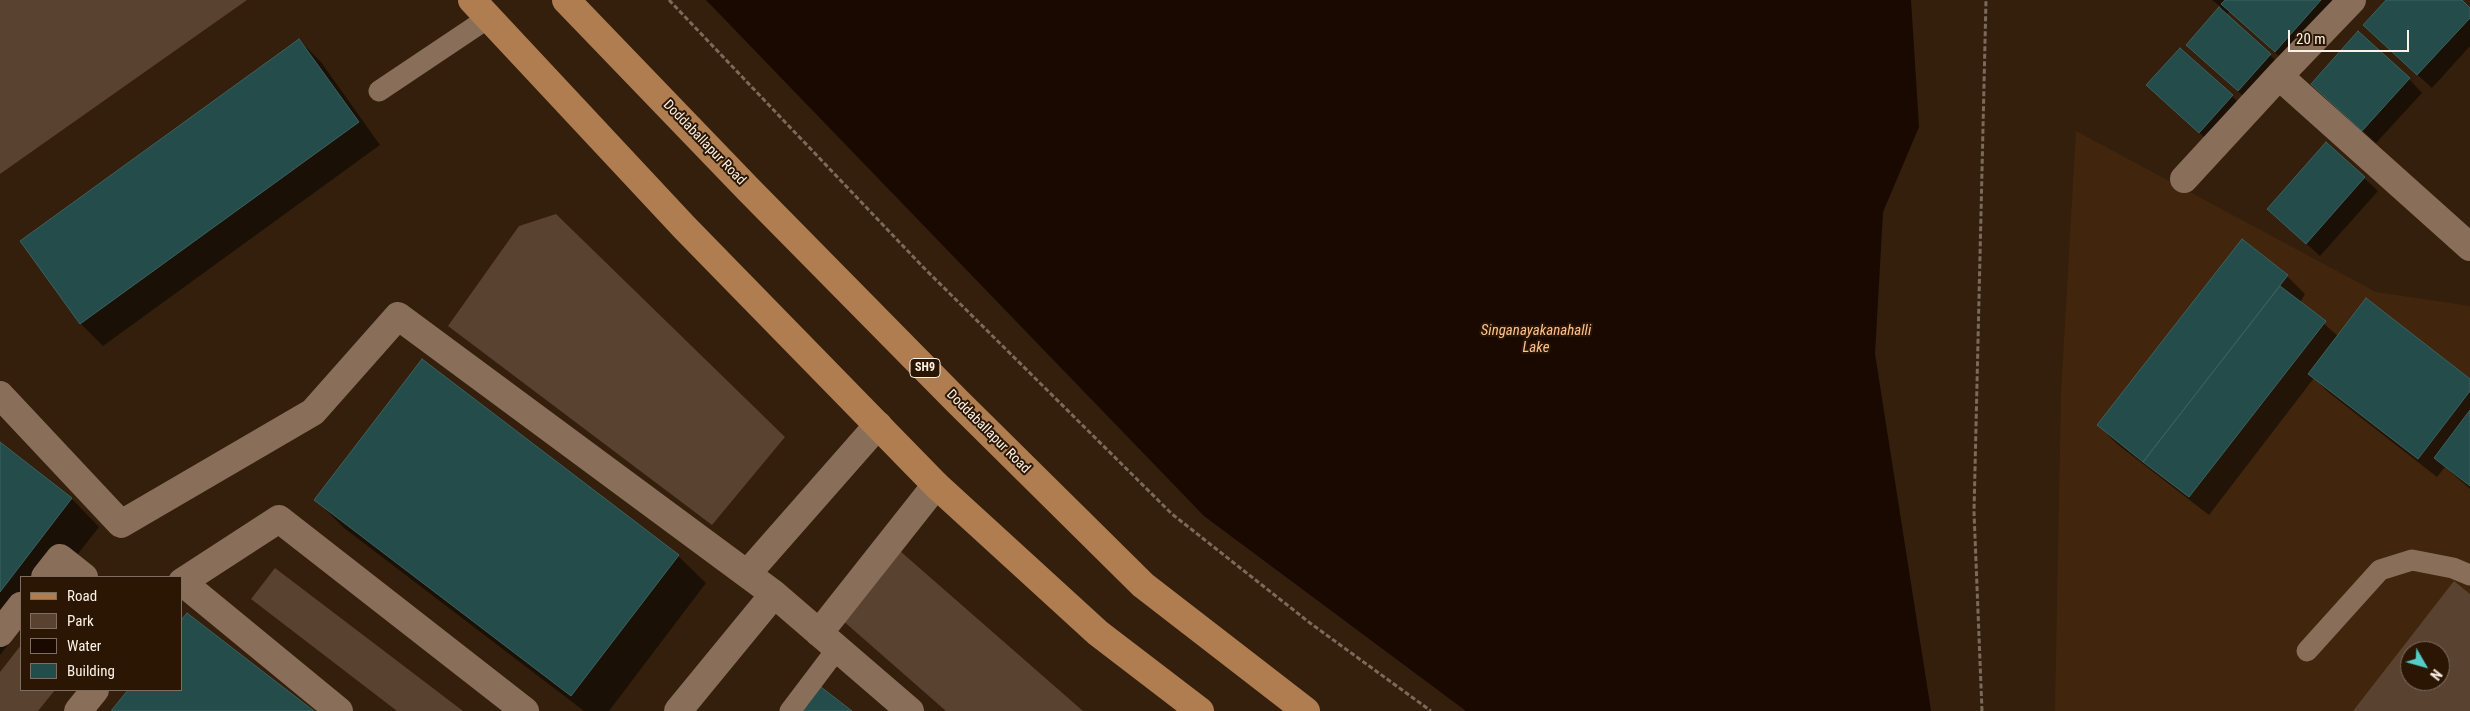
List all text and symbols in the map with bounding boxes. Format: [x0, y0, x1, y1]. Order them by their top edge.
scale bar [2290, 20, 2411, 52]
text: 20 m [2296, 30, 2326, 48]
street label: Doddaballapur Road [659, 97, 749, 189]
water label: Singanayakanahalli Lake [1481, 322, 1591, 357]
road number: SH9 [910, 358, 940, 378]
street label: Doddaballapur Road [943, 387, 1033, 477]
legend [20, 576, 182, 691]
text: Road [67, 587, 97, 605]
text: Park [67, 612, 94, 630]
text: Water [67, 637, 101, 655]
north arrow [2400, 641, 2450, 691]
text: Building [67, 662, 115, 680]
text: N [2427, 666, 2445, 683]

